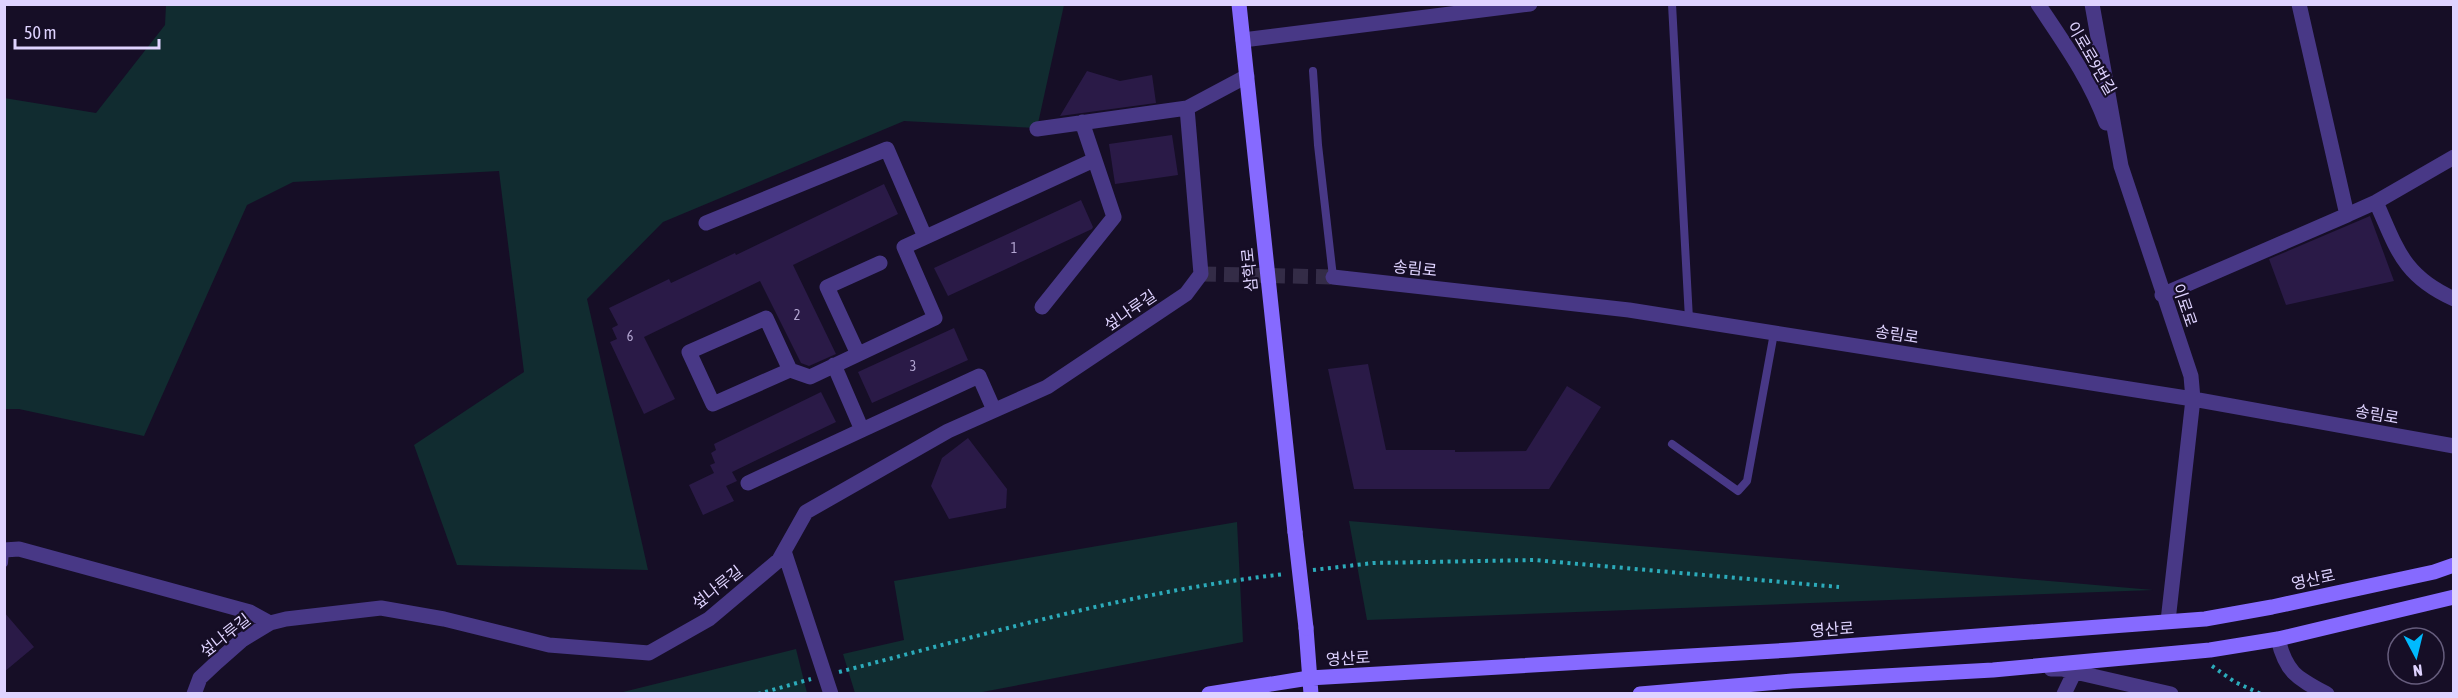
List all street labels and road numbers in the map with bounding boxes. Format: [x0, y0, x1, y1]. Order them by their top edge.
street label: 이로로9번길 [2064, 18, 2120, 98]
street label: 삼학로 [1238, 247, 1260, 293]
street label: 송림로 [1392, 257, 1438, 279]
street label: 이로로 [2169, 281, 2201, 329]
street label: 섶나루길 [1101, 286, 1159, 334]
street label: 송림로 [1874, 322, 1920, 346]
street label: 송림로 [2354, 401, 2401, 427]
street label: 섶나루길 [688, 562, 746, 612]
street label: 영산로 [2290, 566, 2337, 592]
street label: 섶나루길 [196, 610, 254, 660]
street label: 영산로 [1809, 618, 1855, 640]
street label: 영산로 [1325, 648, 1371, 668]

